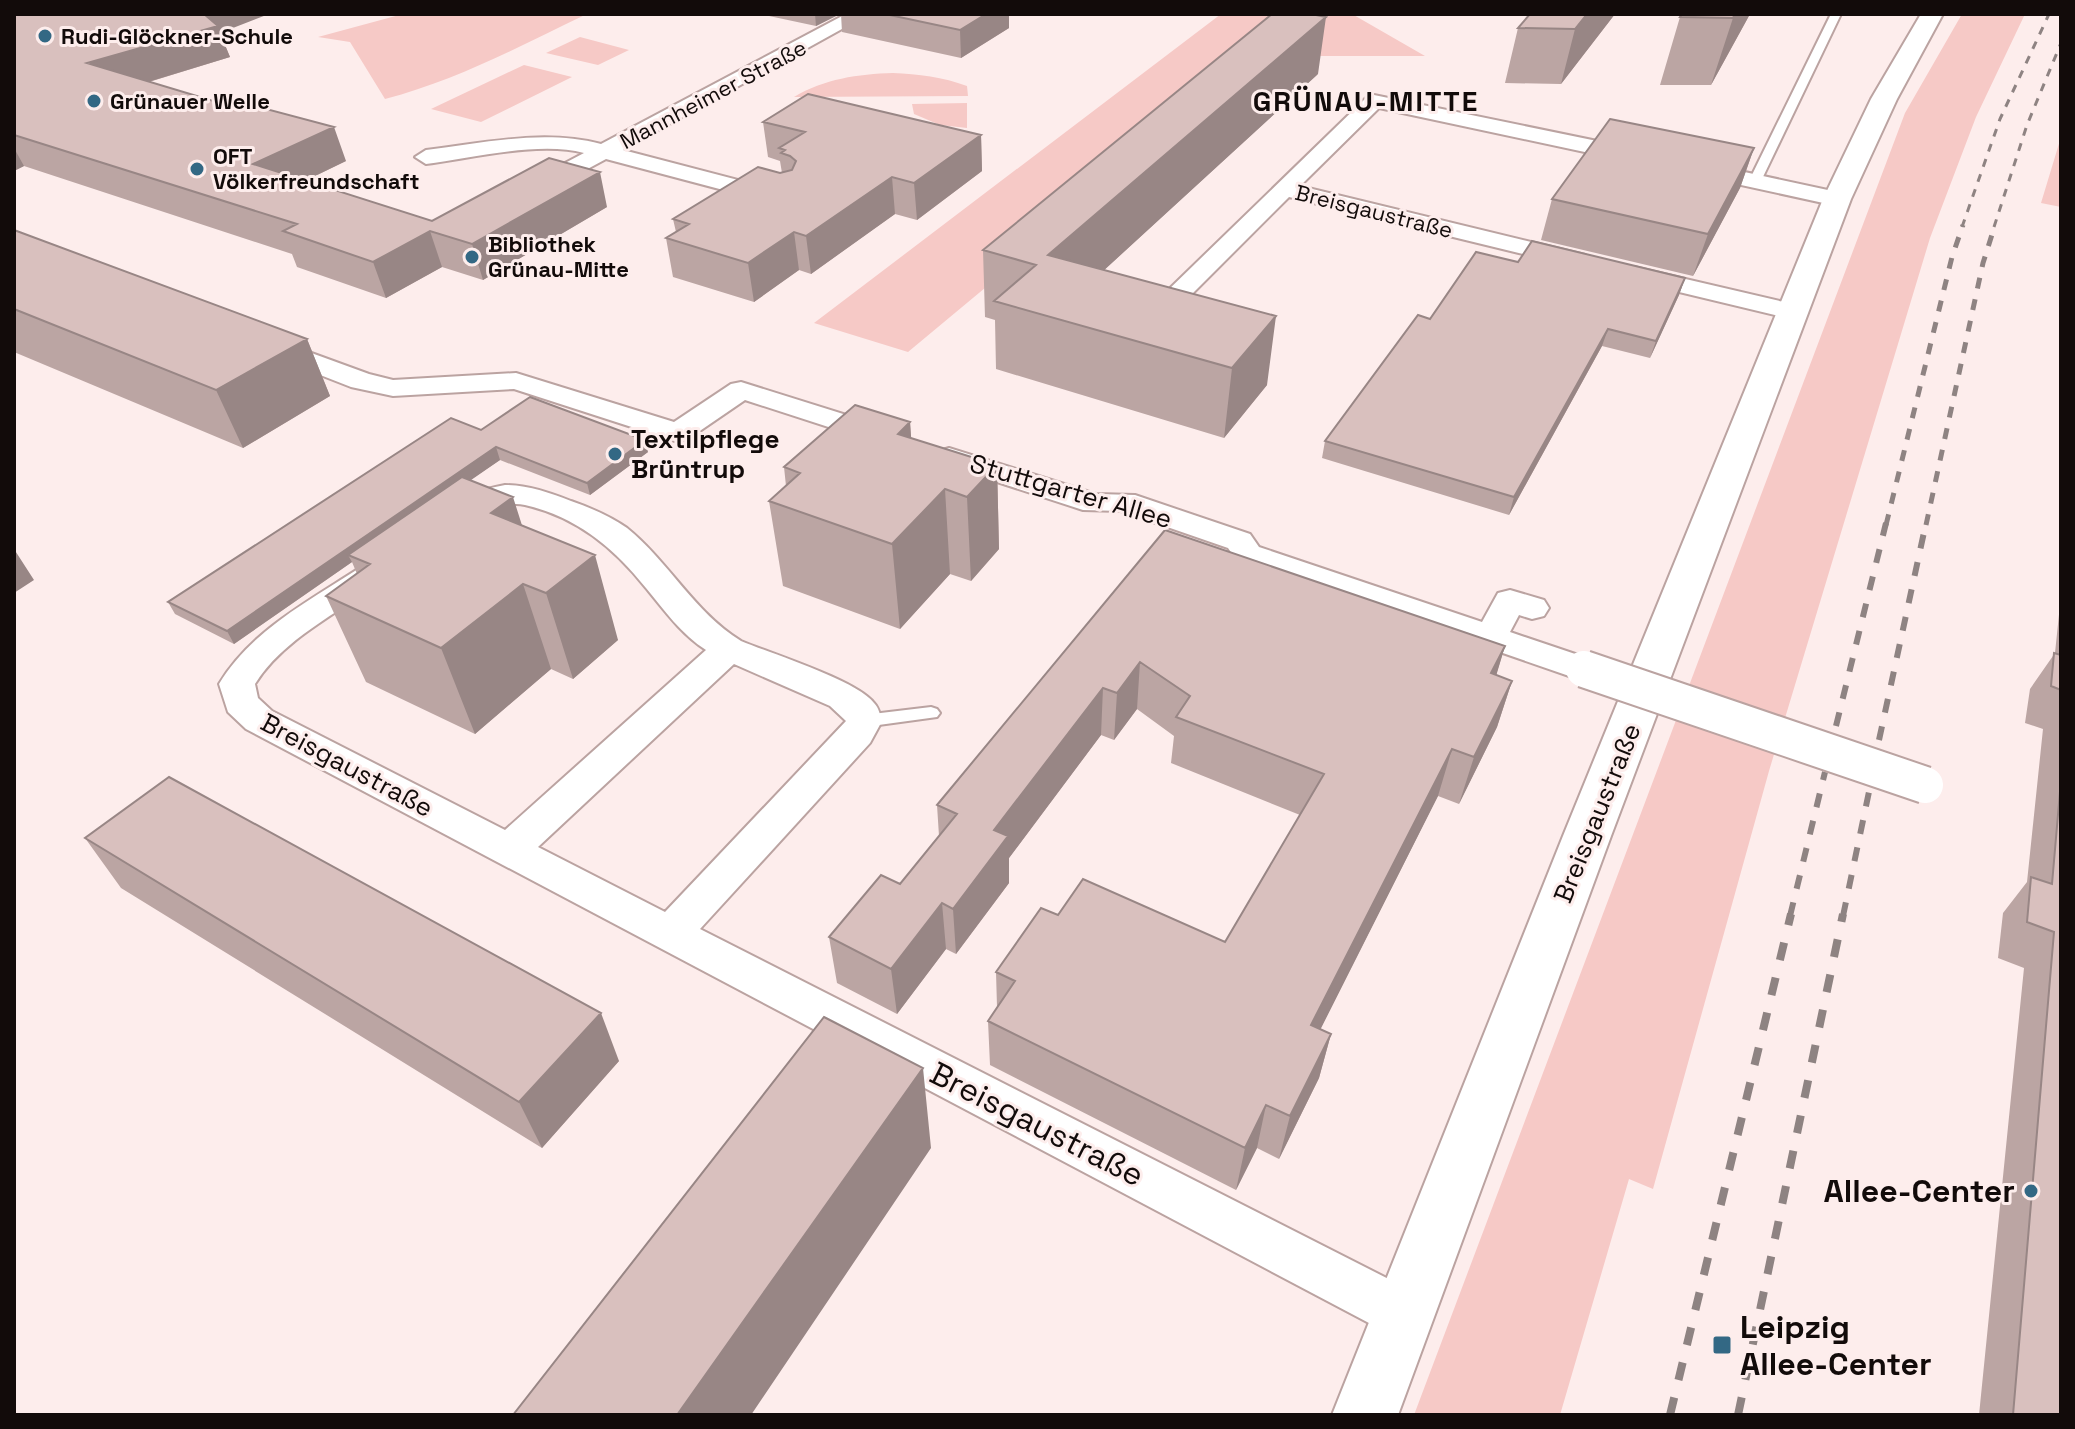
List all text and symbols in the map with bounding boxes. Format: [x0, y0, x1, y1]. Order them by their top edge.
place label: Rudi-Glöckner-Schule [61, 22, 293, 50]
marker: Rudi-Glöckner-Schule [36, 27, 54, 45]
street label: Mannheimer Straße [615, 33, 811, 155]
district label: GRÜNAU-MITTE [1253, 83, 1479, 119]
place label: Grünauer Welle [110, 87, 270, 115]
marker: Grünauer Welle [85, 92, 103, 110]
place label: OFT Völkerfreundschaft [213, 142, 419, 195]
marker: OFT Völkerfreundschaft [188, 160, 206, 178]
street label: Breisgaustraße [1292, 178, 1456, 244]
place label: Bibliothek Grünau-Mitte [488, 230, 629, 283]
marker: Bibliothek Grünau-Mitte [463, 248, 481, 266]
place label: Textilpflege Brüntrup [631, 422, 779, 486]
marker: Textilpflege Brüntrup [606, 445, 624, 463]
street label: Stuttgarter Allee [966, 446, 1176, 536]
street label: Breisgaustraße [255, 705, 439, 825]
street label: Breisgaustraße [1546, 718, 1648, 908]
street label: Breisgaustraße [923, 1053, 1151, 1195]
place label: Allee-Center [1823, 1171, 2015, 1211]
marker: Allee-Center [2022, 1182, 2040, 1200]
place label: Leipzig Allee-Center [1740, 1307, 1932, 1384]
marker: Leipzig Allee-Center [1711, 1334, 1733, 1356]

